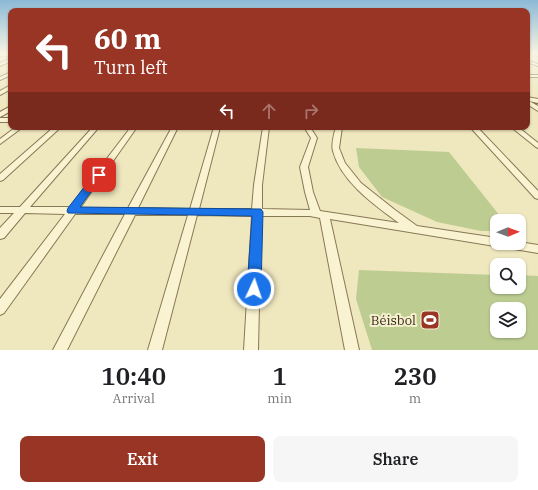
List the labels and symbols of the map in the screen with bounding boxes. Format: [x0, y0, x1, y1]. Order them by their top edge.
pin [82, 158, 116, 192]
north arrow [490, 214, 526, 250]
position arrow [233, 268, 275, 310]
sports icon: Béisbol [419, 309, 441, 331]
place label: Béisbol [371, 312, 416, 329]

